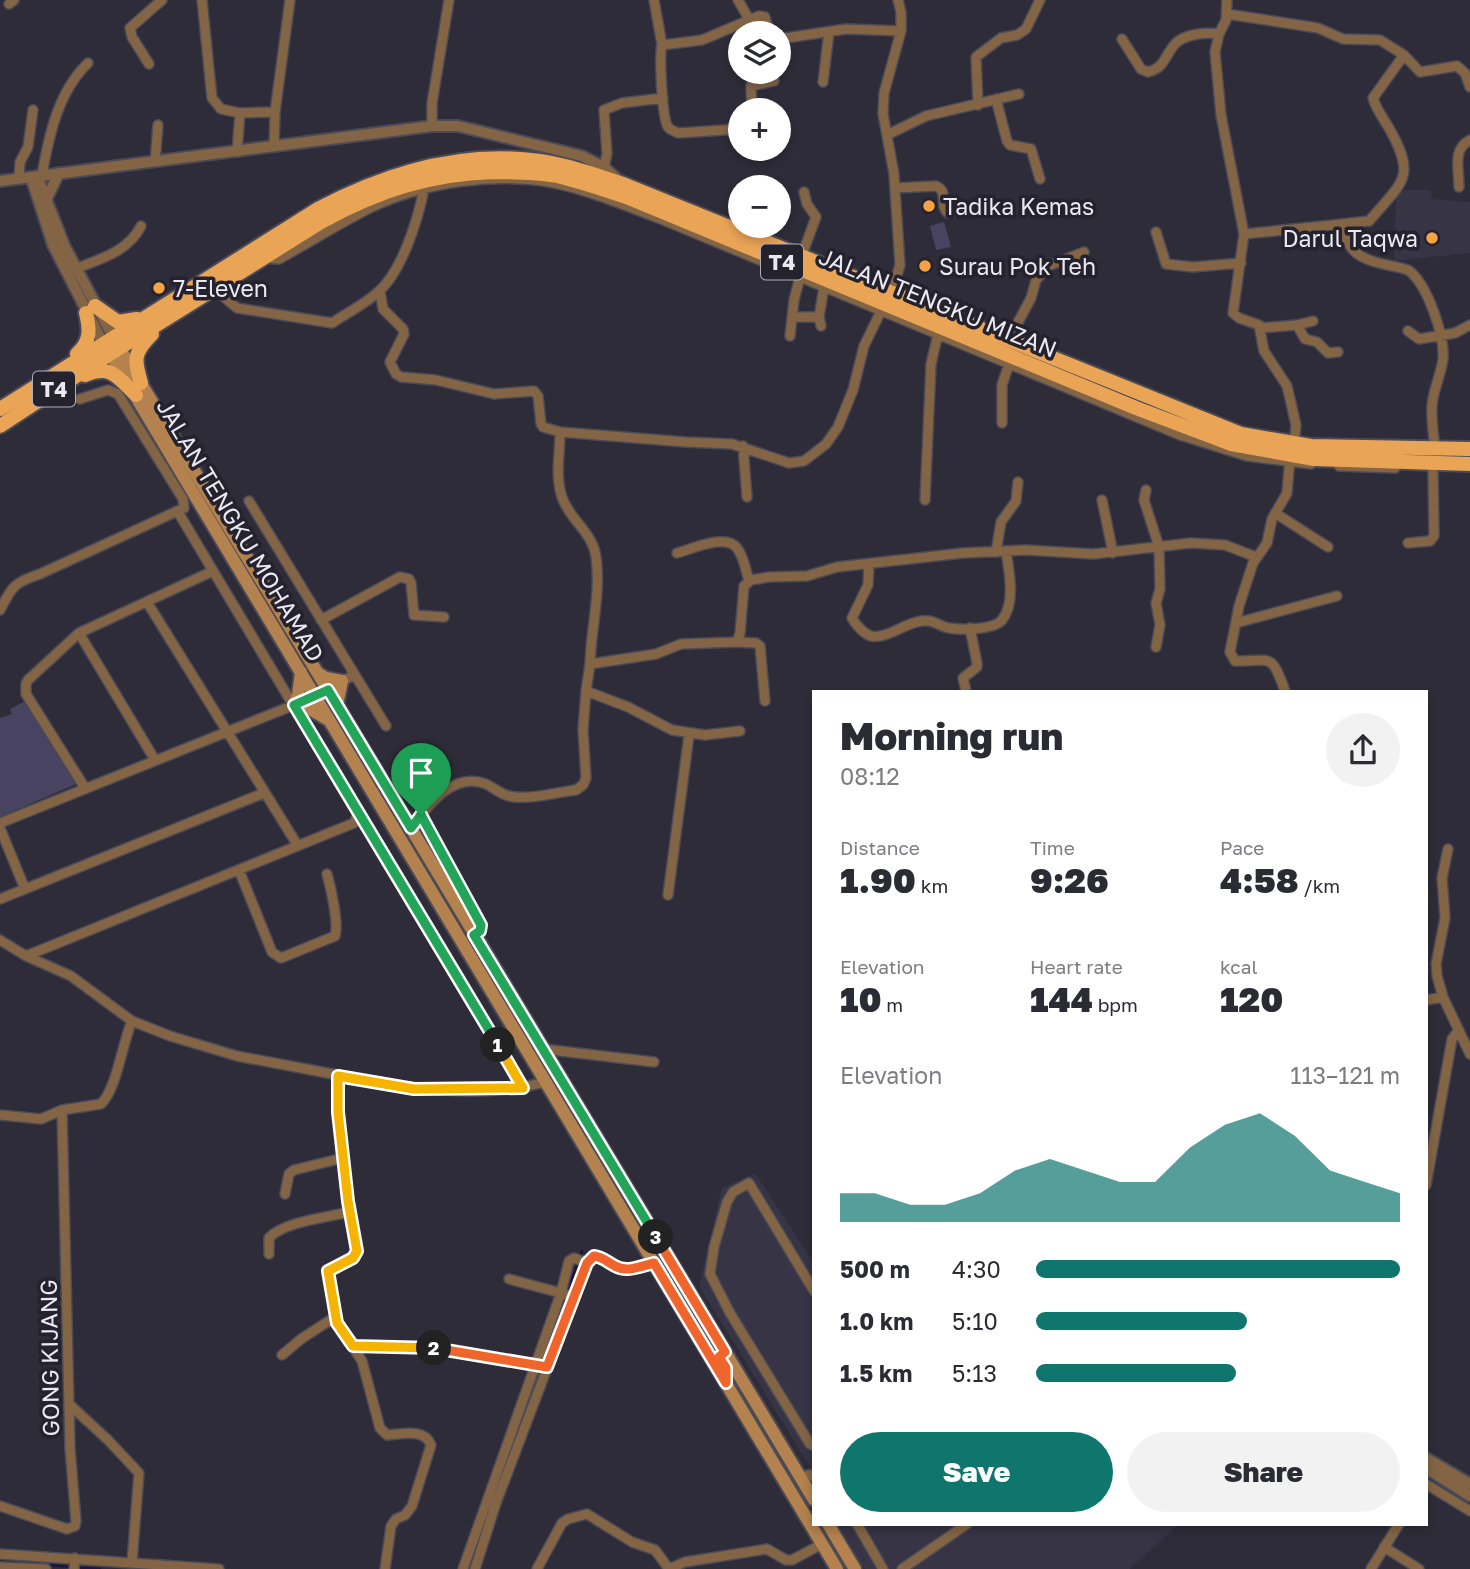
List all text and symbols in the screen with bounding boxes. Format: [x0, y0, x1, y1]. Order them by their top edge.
map controls [728, 21, 791, 238]
button: layers [728, 21, 791, 84]
button: + [728, 98, 791, 161]
button: − [728, 175, 791, 238]
place label: Tadika Kemas [943, 192, 1094, 220]
marker: Tadika Kemas [921, 198, 937, 214]
place label: Darul Taqwa [1282, 224, 1418, 252]
marker: Darul Taqwa [1424, 230, 1440, 246]
street label: JALAN TENGKU MIZAN [815, 241, 1061, 363]
road number: T4 [761, 244, 803, 280]
place label: Surau Pok Teh [939, 252, 1096, 280]
marker: Surau Pok Teh [917, 258, 933, 274]
place label: 7-Eleven [173, 274, 268, 302]
marker: 7-Eleven [151, 280, 167, 296]
road number: T4 [33, 372, 75, 406]
street label: JALAN TENGKU MOHAMAD [151, 394, 331, 666]
text: Morning run [840, 713, 1063, 758]
button: share [1326, 713, 1400, 787]
pin [391, 743, 451, 815]
icon: arrive [402, 754, 440, 792]
text: 08:12 [840, 762, 900, 790]
text: Distance [840, 836, 920, 859]
text: Time [1030, 836, 1075, 859]
text: Pace [1220, 836, 1264, 859]
text: 1.90 [840, 859, 916, 901]
text: 9:26 [1030, 859, 1109, 901]
text: 4:58 [1220, 859, 1299, 901]
text: km [916, 874, 948, 897]
text: /km [1299, 874, 1340, 897]
text: Elevation [840, 955, 925, 978]
text: Heart rate [1030, 955, 1123, 978]
text: kcal [1220, 955, 1258, 978]
text: 10 [840, 978, 882, 1020]
text: 144 [1030, 978, 1093, 1020]
text: 120 [1220, 978, 1283, 1020]
text: m [882, 993, 903, 1016]
text: bpm [1093, 993, 1138, 1016]
pin: 1 [480, 1028, 516, 1062]
text: 1 [493, 1033, 502, 1056]
text: Elevation [840, 1061, 942, 1089]
text: 113–121 m [1290, 1061, 1400, 1089]
pin: 3 [638, 1220, 674, 1254]
text: 3 [650, 1225, 661, 1248]
text: 500 m [840, 1255, 910, 1283]
text: 4:30 [952, 1255, 1001, 1283]
street label: GONG KIJANG [34, 1279, 64, 1437]
text: 1.0 km [840, 1307, 913, 1335]
text: 5:10 [952, 1307, 998, 1335]
pin: 2 [416, 1330, 452, 1366]
text: 2 [428, 1336, 439, 1359]
text: 1.5 km [840, 1359, 912, 1387]
text: 5:13 [952, 1359, 997, 1387]
button: Save [840, 1432, 1113, 1512]
button: Share [1127, 1432, 1400, 1512]

